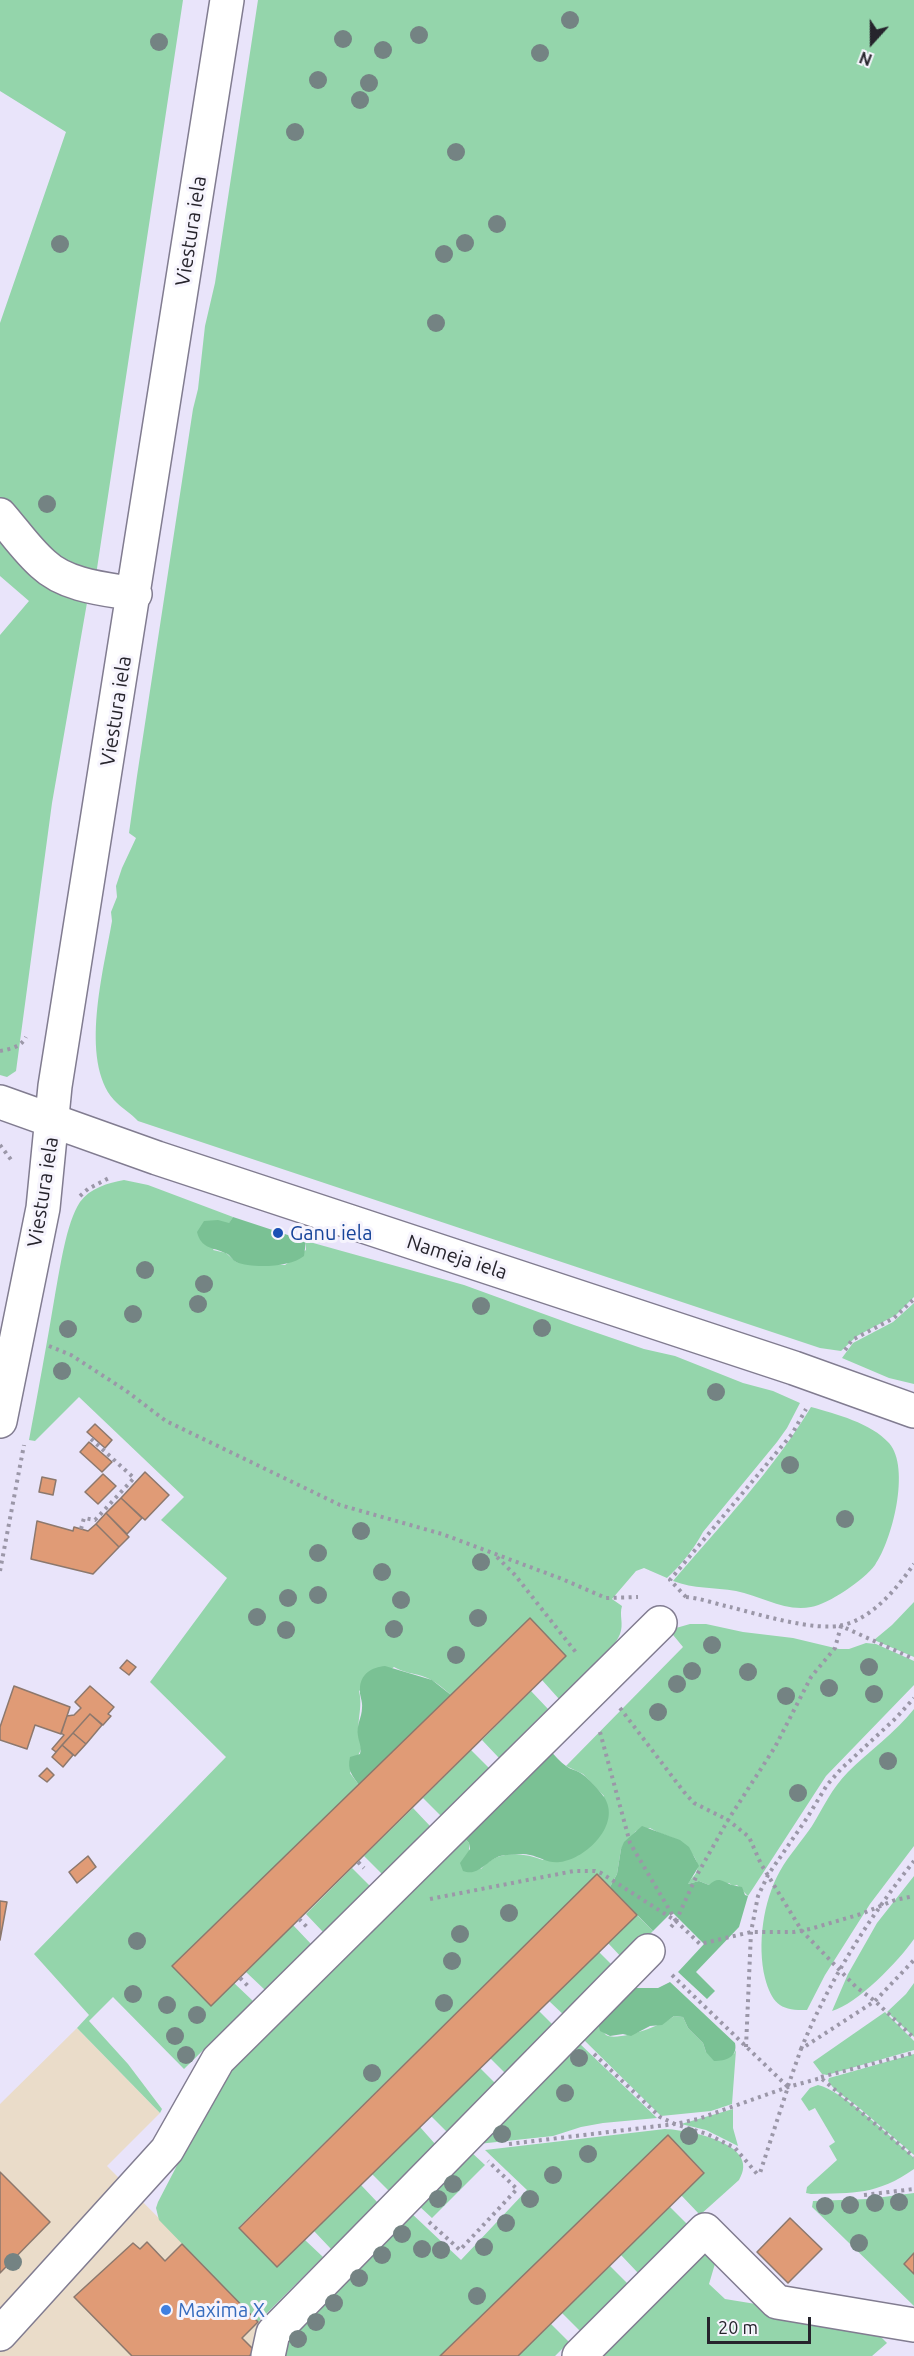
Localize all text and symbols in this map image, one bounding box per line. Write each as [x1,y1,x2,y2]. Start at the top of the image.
north arrow [842,12,902,72]
text: N [857,48,874,69]
street label: Viestura iela [170,174,212,288]
street label: Viestura iela [95,654,137,768]
street label: Viestura iela [22,1135,64,1249]
place label: Ganu iela [290,1221,372,1245]
marker: Ganu iela [271,1226,285,1240]
street label: Nameja iela [404,1230,510,1284]
place label: Maxima X [178,2298,265,2322]
marker: Maxima X [159,2303,173,2317]
scale bar [710,2305,814,2343]
text: 20 m [718,2317,758,2337]

